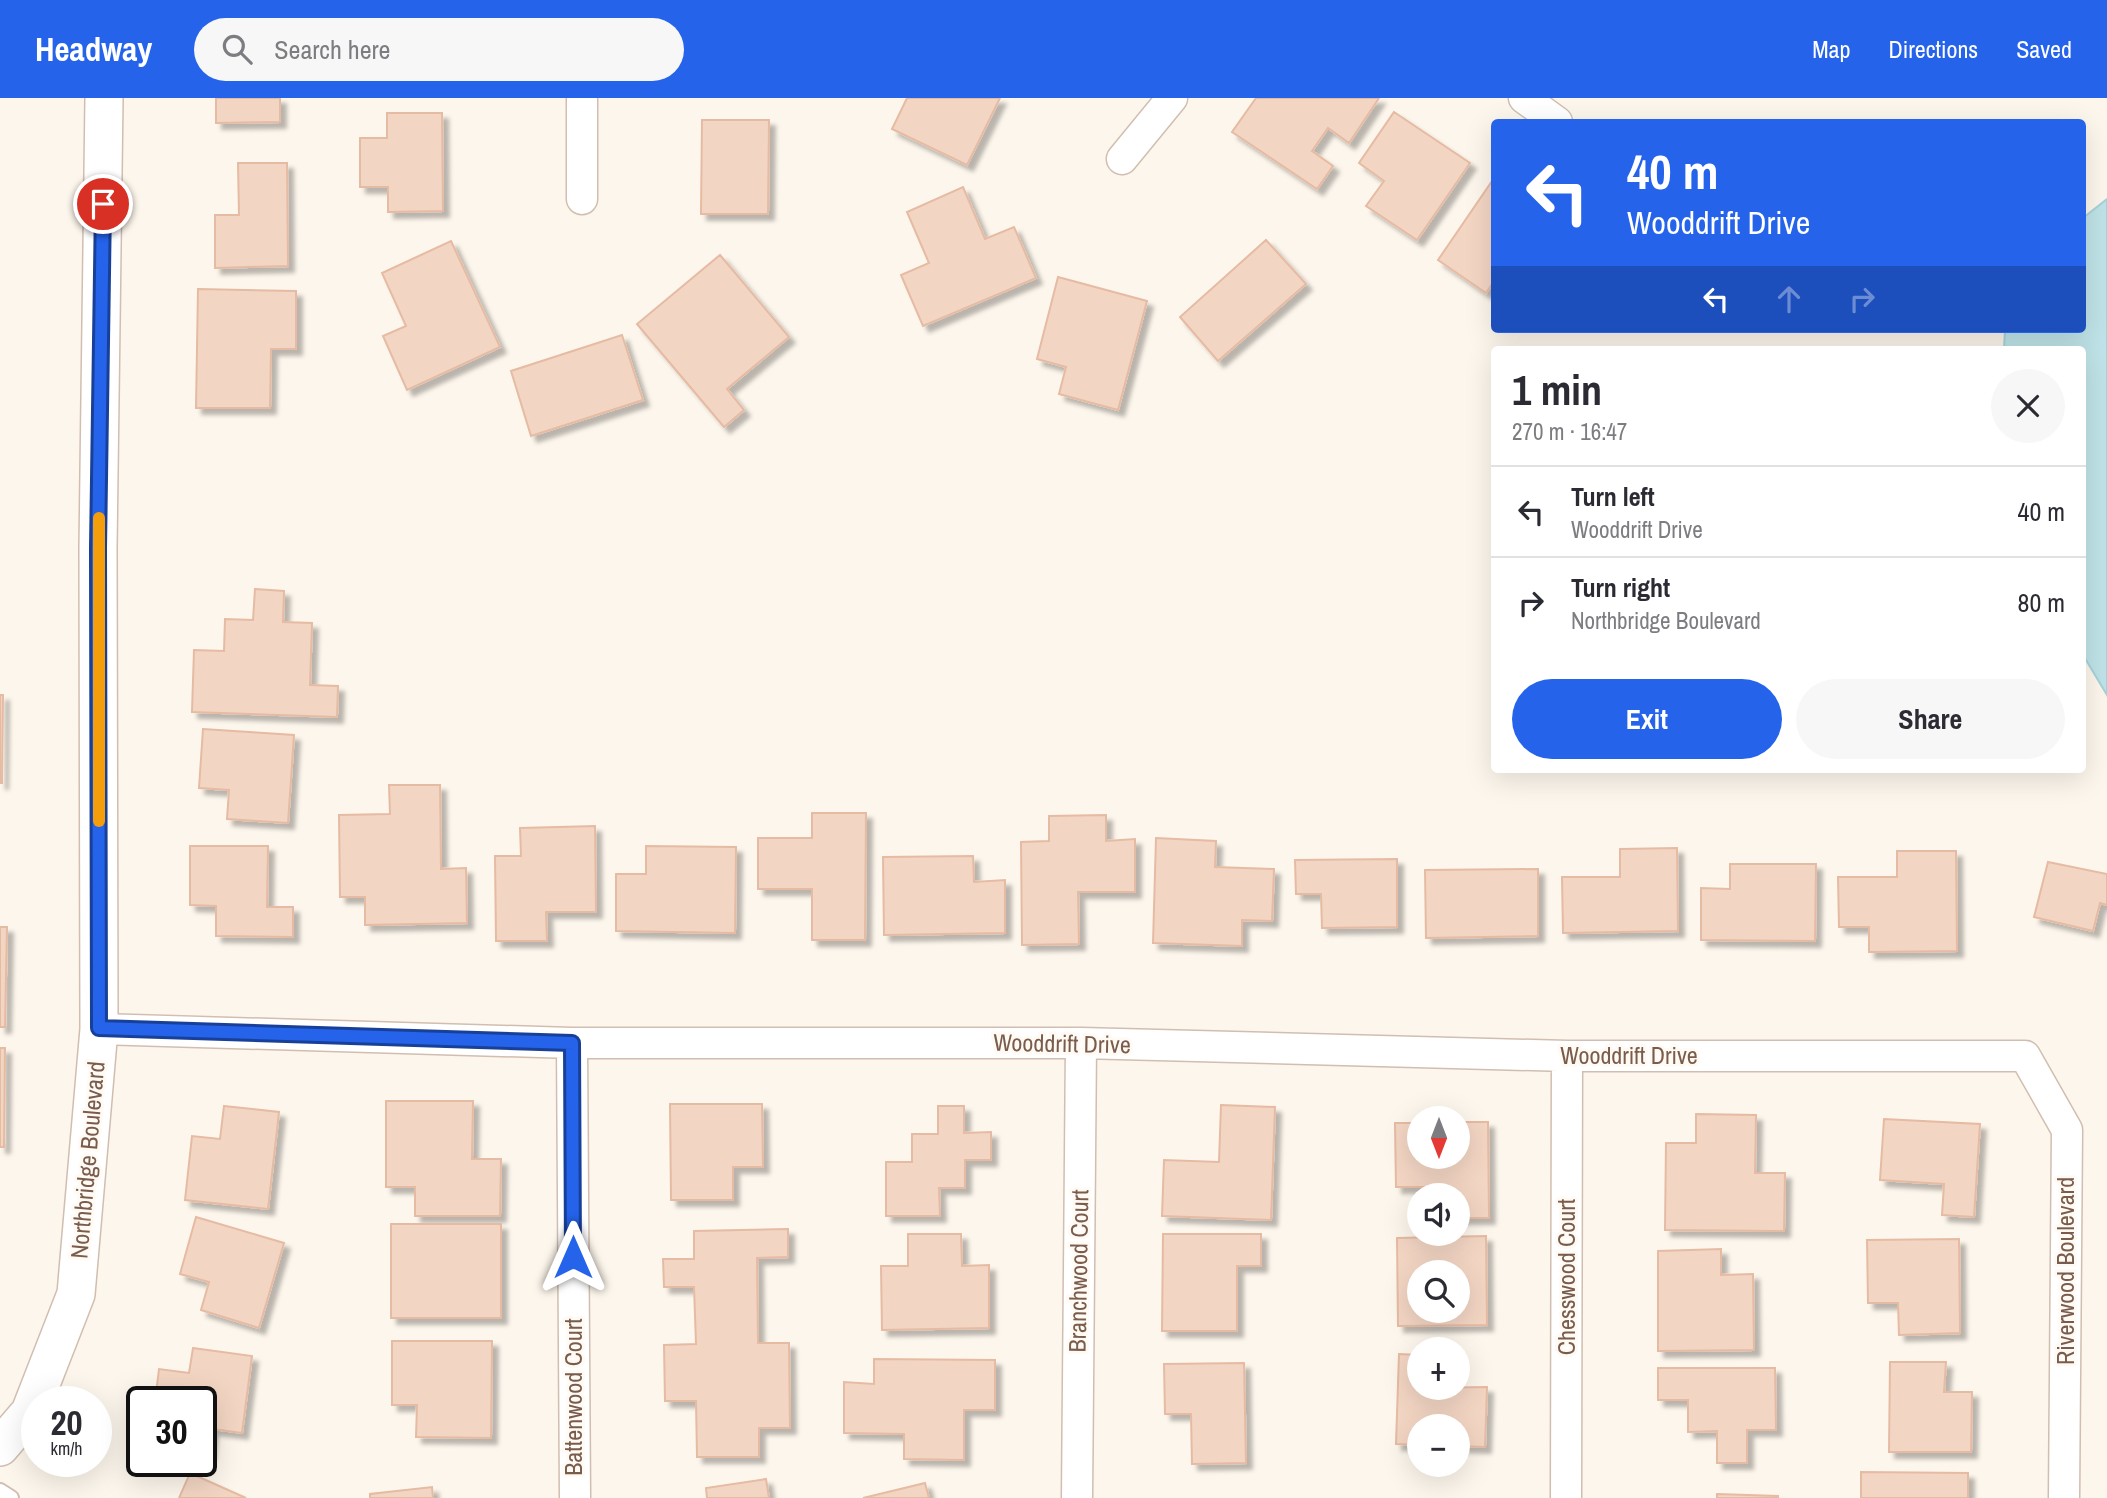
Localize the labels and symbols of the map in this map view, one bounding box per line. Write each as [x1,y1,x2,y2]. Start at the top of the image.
pin [73,174,133,234]
street label: Wooddrift Drive [993,1026,1131,1060]
street label: Wooddrift Drive [1560,1039,1698,1071]
street label: Northbridge Boulevard [62,1060,112,1260]
north arrow [1407,1106,1470,1169]
street label: Riverwood Boulevard [2049,1177,2081,1365]
street label: Branchwood Court [1061,1189,1095,1353]
street label: Chesswood Court [1550,1198,1582,1355]
position arrow [536,1220,610,1294]
street label: Battenwood Court [557,1318,589,1476]
speed limit sign: 30 [126,1386,217,1477]

